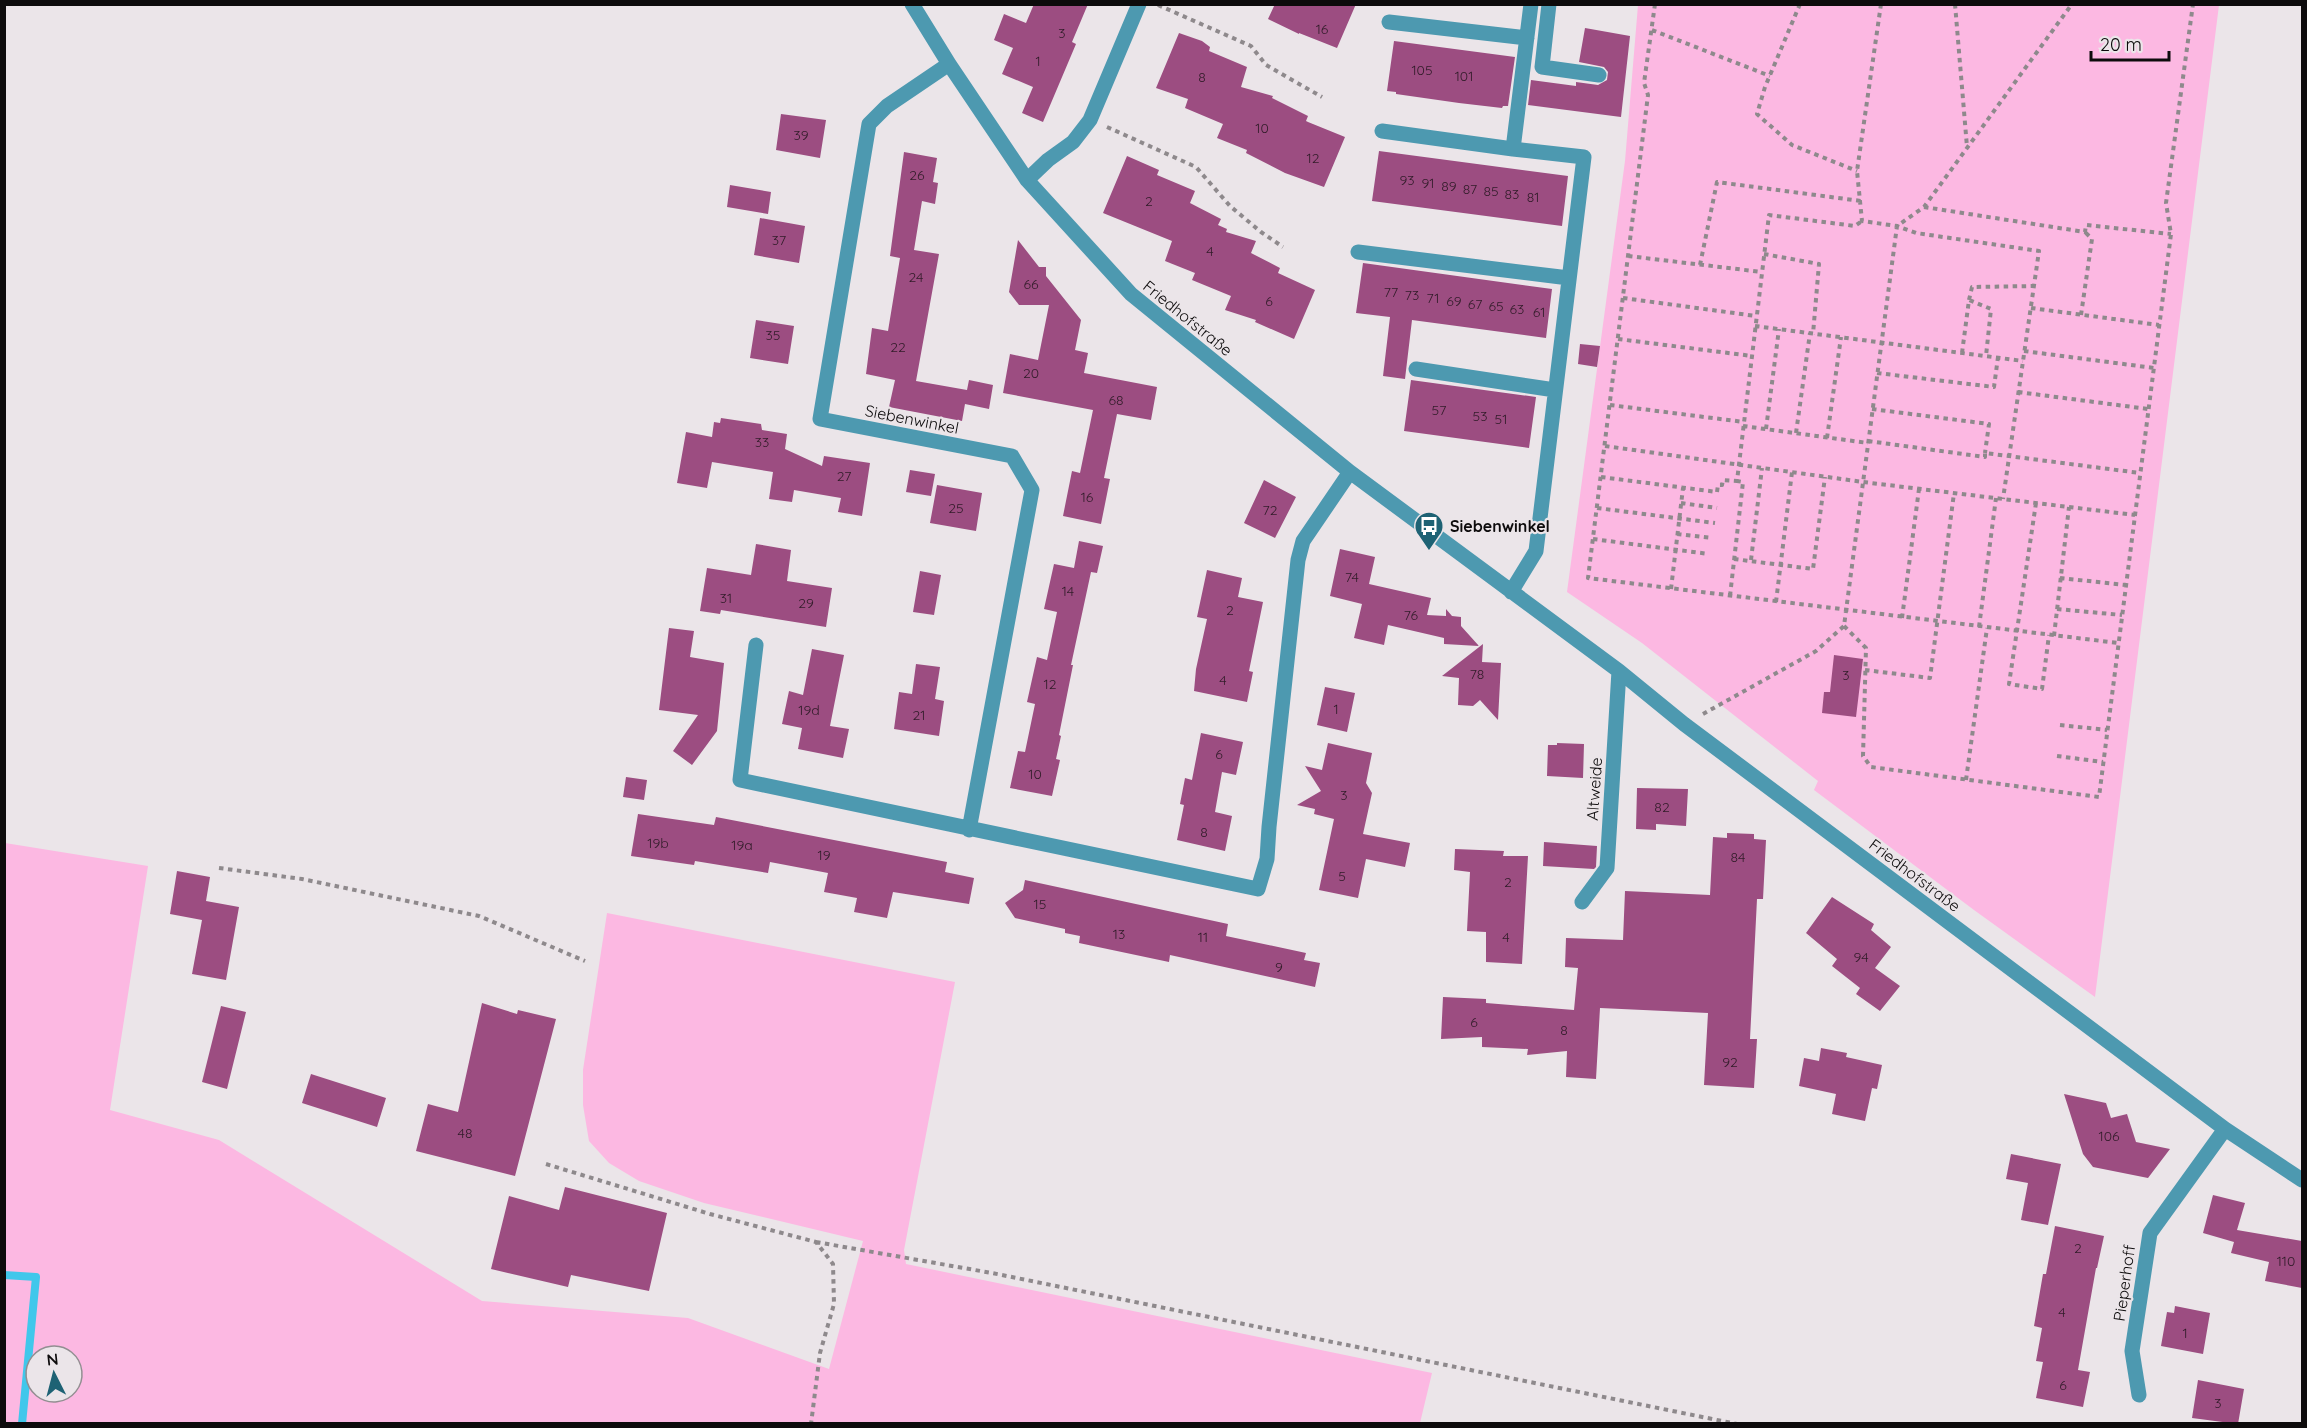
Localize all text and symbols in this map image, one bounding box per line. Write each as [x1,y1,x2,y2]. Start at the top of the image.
house number: 16 [1316,20,1329,38]
house number: 3 [1058,24,1066,42]
scale bar [2091,24,2169,62]
text: 20 m [2100,33,2142,56]
house number: 1 [1035,52,1041,70]
house number: 105 [1411,61,1433,79]
house number: 101 [1455,67,1473,85]
house number: 8 [1198,68,1206,86]
house number: 10 [1255,119,1269,137]
house number: 39 [793,126,809,144]
house number: 12 [1307,149,1320,167]
house number: 26 [909,166,925,184]
house number: 93 [1399,171,1415,189]
house number: 91 [1421,174,1435,192]
house number: 89 [1441,177,1457,195]
house number: 87 [1463,180,1477,198]
house number: 85 [1483,182,1499,200]
house number: 83 [1505,185,1519,203]
house number: 81 [1527,188,1539,206]
house number: 2 [1145,192,1153,210]
house number: 37 [772,231,786,249]
house number: 4 [1206,242,1214,260]
house number: 24 [909,268,923,286]
house number: 66 [1023,275,1039,293]
street label: Friedhofstraße [1139,276,1237,360]
house number: 77 [1384,283,1398,301]
house number: 73 [1405,286,1419,304]
house number: 71 [1426,289,1440,307]
house number: 6 [1265,292,1273,310]
house number: 69 [1446,292,1462,310]
house number: 67 [1468,295,1482,313]
house number: 65 [1488,297,1504,315]
house number: 63 [1510,300,1524,318]
house number: 61 [1533,303,1545,321]
house number: 35 [766,326,780,344]
house number: 22 [890,338,906,356]
house number: 20 [1023,364,1039,382]
house number: 68 [1108,391,1124,409]
street label: Siebenwinkel [863,400,961,438]
house number: 57 [1432,401,1446,419]
house number: 53 [1473,407,1487,425]
house number: 51 [1495,410,1507,428]
house number: 33 [755,433,769,451]
house number: 27 [837,467,851,485]
house number: 16 [1081,488,1094,506]
house number: 25 [948,499,964,517]
house number: 72 [1263,501,1278,519]
bus stop icon: Siebenwinkel [1413,510,1445,552]
place label: Siebenwinkel [1450,516,1550,536]
house number: 74 [1345,568,1359,586]
house number: 14 [1062,582,1074,600]
house number: 31 [720,589,732,607]
house number: 29 [798,594,814,612]
house number: 2 [1226,601,1234,619]
house number: 76 [1404,606,1419,624]
house number: 78 [1470,665,1484,683]
house number: 3 [1842,666,1850,684]
house number: 4 [1219,671,1227,689]
house number: 12 [1044,675,1057,693]
house number: 1 [1333,700,1339,718]
house number: 19d [798,701,820,719]
house number: 21 [913,706,925,724]
house number: 6 [1215,745,1223,763]
street label: Altweide [1582,757,1606,821]
house number: 10 [1028,765,1042,783]
house number: 3 [1340,786,1348,804]
house number: 82 [1654,798,1670,816]
house number: 8 [1200,823,1208,841]
house number: 19b [647,834,669,852]
street label: Friedhofstraße [1865,834,1965,916]
house number: 19a [731,836,753,854]
house number: 19 [818,846,831,864]
house number: 84 [1731,848,1745,866]
house number: 5 [1338,867,1346,885]
house number: 2 [1504,873,1512,891]
house number: 15 [1034,895,1046,913]
house number: 13 [1113,925,1125,943]
house number: 11 [1198,928,1208,946]
house number: 4 [1502,928,1510,946]
house number: 94 [1853,948,1869,966]
house number: 9 [1275,958,1283,976]
house number: 6 [1470,1013,1478,1031]
house number: 8 [1560,1021,1568,1039]
house number: 92 [1722,1053,1738,1071]
house number: 48 [458,1124,472,1142]
house number: 106 [2098,1127,2120,1145]
house number: 2 [2074,1239,2082,1257]
street label: Pieperhoff [2109,1243,2139,1323]
house number: 110 [2277,1252,2295,1270]
house number: 4 [2058,1303,2066,1321]
house number: 1 [2182,1324,2188,1342]
north arrow [24,1344,84,1404]
text: N [46,1349,59,1370]
house number: 6 [2059,1376,2067,1394]
house number: 3 [2214,1394,2222,1412]

